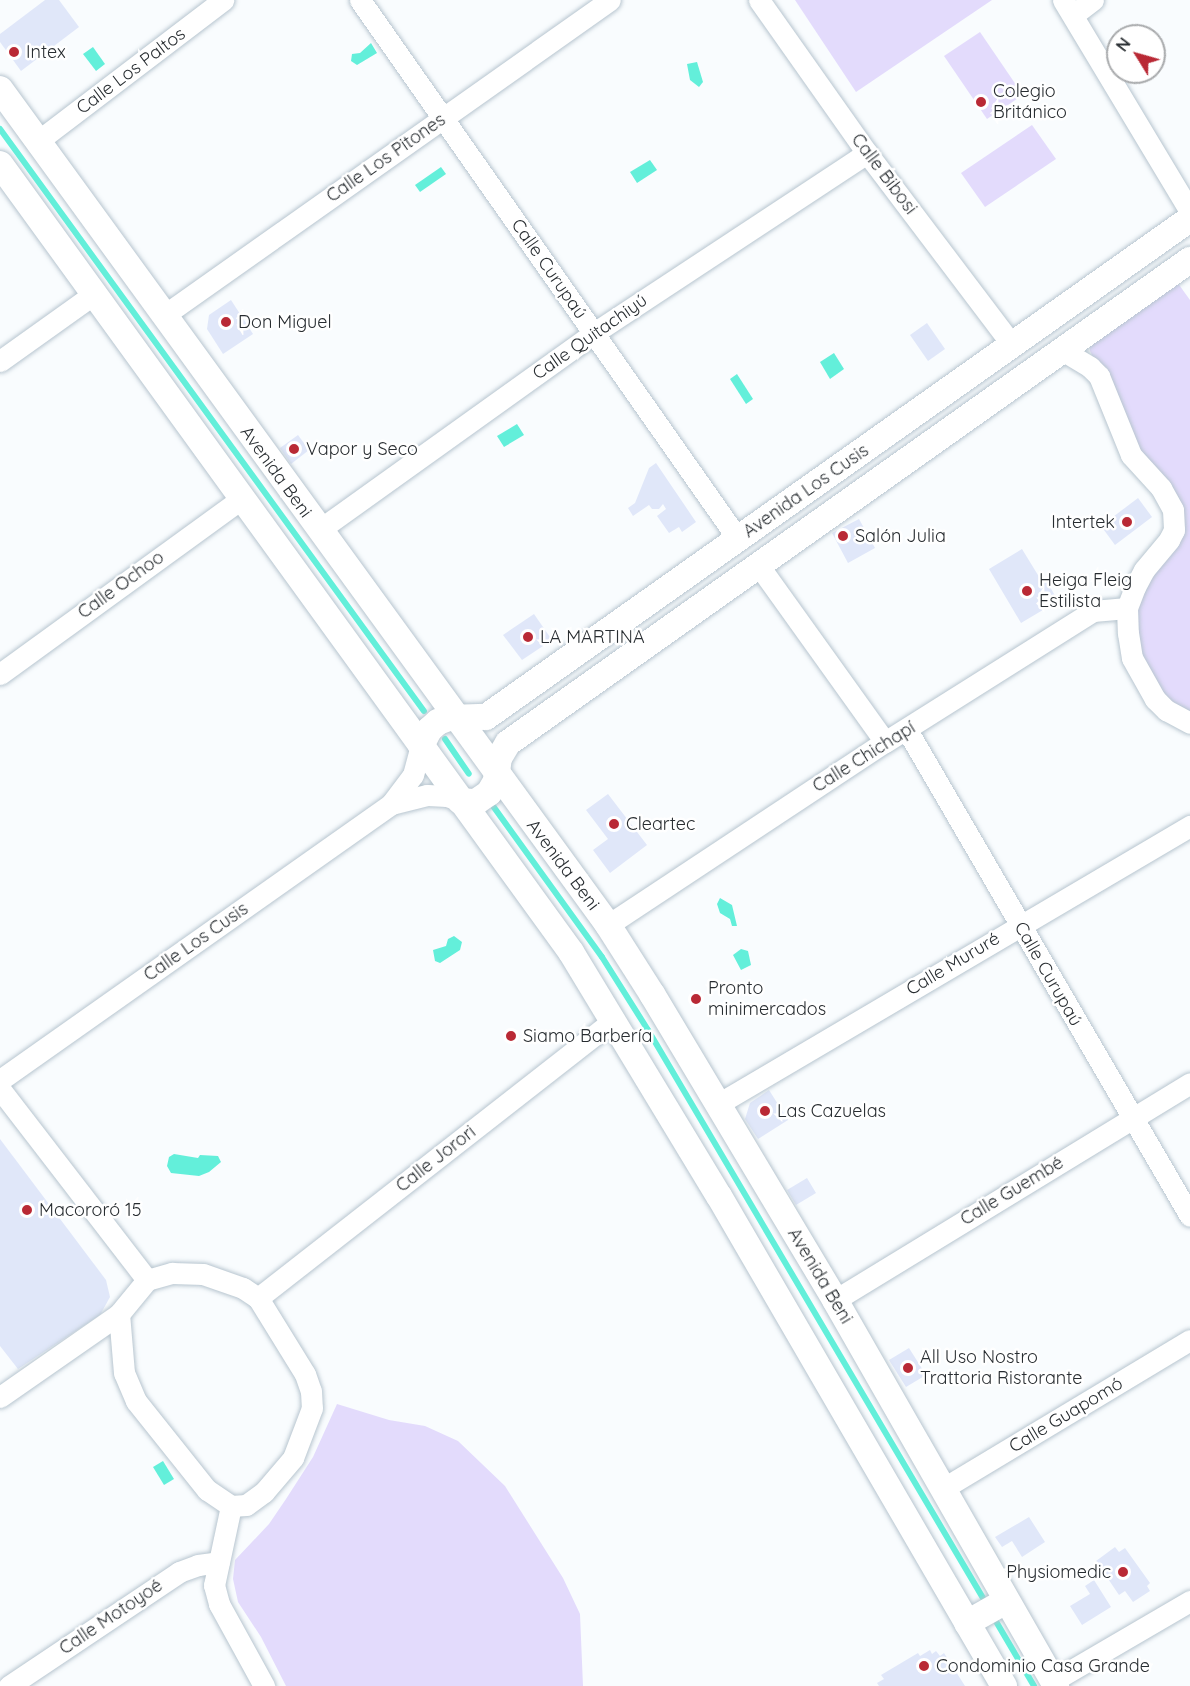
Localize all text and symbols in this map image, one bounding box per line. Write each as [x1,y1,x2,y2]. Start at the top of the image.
street label: Calle Los Paltos [72,23,190,119]
north arrow [1106,24,1166,84]
text: N [1112,34,1135,55]
place label: Intex [26,41,66,63]
marker: Intex [7,45,21,59]
place label: Colegio Británico [993,81,1067,124]
marker: Colegio Británico [974,95,988,109]
street label: Calle Los Pitones [322,109,450,207]
street label: Calle Bibosi [847,129,921,219]
street label: Calle Curupaú [507,215,591,323]
street label: Calle Quitachiyú [529,290,651,384]
place label: Don Miguel [238,311,332,333]
marker: Don Miguel [219,315,233,329]
street label: Avenida Beni [236,422,316,522]
place label: Vapor y Seco [306,438,418,460]
street label: Avenida Los Cusis [739,440,873,542]
marker: Vapor y Seco [287,442,301,456]
place label: Intertek [1051,511,1115,533]
marker: Intertek [1120,515,1134,529]
place label: Salón Julia [855,525,946,547]
marker: Salón Julia [836,529,850,543]
street label: Calle Ochoo [74,547,168,623]
place label: Heiga Fleig Estilista [1039,570,1132,612]
marker: Heiga Fleig Estilista [1020,584,1034,598]
place label: LA MARTINA [540,626,645,648]
marker: LA MARTINA [521,630,535,644]
street label: Calle Chichapí [809,717,919,797]
place label: Cleartec [626,813,695,835]
street label: Avenida Beni [522,815,604,915]
marker: Cleartec [607,817,621,831]
street label: Calle Los Cusis [140,898,252,986]
street label: Calle Curupaú [1009,918,1087,1030]
street label: Calle Mururé [903,928,1003,1000]
place label: Pronto minimercados [708,978,826,1020]
marker: Pronto minimercados [689,992,703,1006]
place label: Siamo Barbería [523,1025,652,1047]
marker: Siamo Barbería [504,1029,518,1043]
place label: Las Cazuelas [777,1100,886,1122]
marker: Las Cazuelas [758,1104,772,1118]
street label: Calle Jorori [392,1121,480,1197]
street label: Calle Guembé [957,1152,1067,1230]
place label: Macororó 15 [39,1199,142,1221]
marker: Macororó 15 [20,1203,34,1217]
street label: Avenida Beni [783,1224,857,1328]
place label: All Uso Nostro Trattoria Ristorante [920,1347,1082,1390]
marker: All Uso Nostro Trattoria Ristorante [901,1361,915,1375]
street label: Calle Guapomó [1005,1373,1127,1457]
place label: Physiomedic [1006,1561,1111,1583]
marker: Physiomedic [1116,1565,1130,1579]
street label: Calle Motoyoé [55,1575,167,1659]
place label: Condominio Casa Grande [936,1655,1150,1677]
marker: Condominio Casa Grande [917,1659,931,1673]

